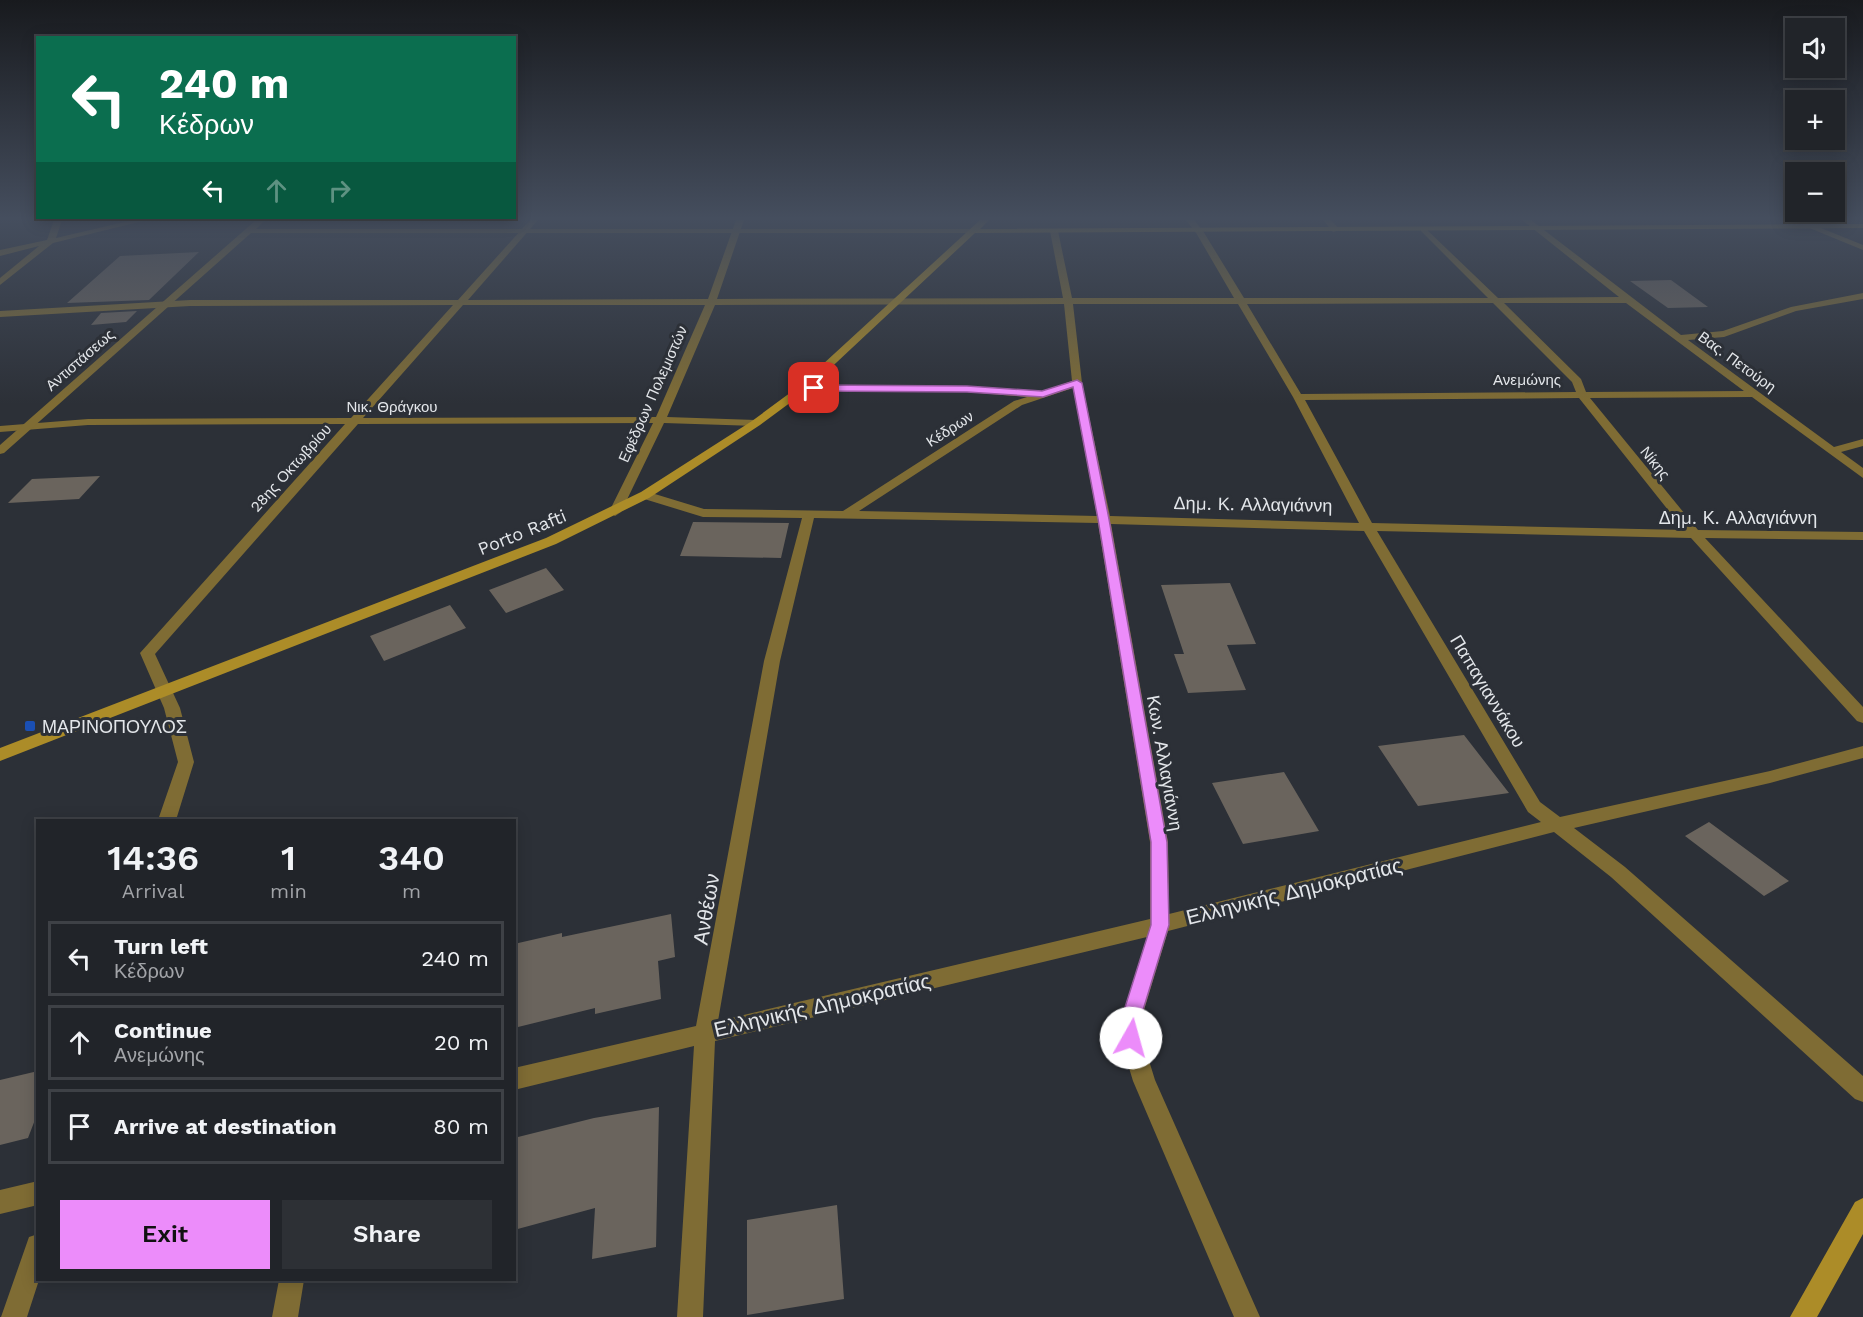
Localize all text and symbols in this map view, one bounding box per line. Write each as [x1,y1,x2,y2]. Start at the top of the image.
map controls [1785,18,1845,222]
button: sound [1785,18,1845,78]
text: 240 m [159,59,289,108]
icon: left [60,60,138,138]
button: + [1785,90,1845,150]
text: Κέδρων [159,109,254,141]
button: − [1785,162,1845,222]
icon: left [197,174,230,207]
icon: ahead [260,174,293,207]
icon: right [323,174,356,207]
street label: Εφέδρων Πολεμιστών [615,323,691,465]
street label: Αντιστάσεως [42,325,118,395]
street label: Βας. Πετούρη [1695,328,1779,396]
pin [788,362,839,413]
icon: arrive [797,371,830,404]
street label: Ανεμώνης [1493,371,1561,389]
street label: Νικ. Θράγκου [346,398,438,416]
street label: Κέδρων [923,407,977,451]
street label: 28ης Οκτωβρίου [247,420,335,516]
street label: Νίκης [1636,443,1674,483]
street label: Δημ. Κ. Αλλαγιάννη [1174,492,1332,516]
street label: Porto Rafti [475,505,569,559]
street label: Δημ. Κ. Αλλαγιάννη [1659,507,1817,528]
street label: Παπαγιαννάκου [1446,631,1530,751]
street label: Κων. Αλλαγιάννη [1143,694,1187,832]
place label: ΜΑΡΙΝΟΠΟΥΛΟΣ [42,716,187,737]
marker: ΜΑΡΙΝΟΠΟΥΛΟΣ [23,719,37,733]
text: 14:36 [107,837,199,879]
text: 1 [281,837,296,879]
text: 340 [378,837,445,879]
street label: Ελληνικής Δημοκρατίας [1183,852,1405,930]
street label: Ανθέων [687,871,725,947]
text: Arrival [122,879,184,903]
text: min [270,879,307,903]
text: m [402,879,421,903]
text: Turn left [114,934,208,959]
icon: left [63,942,96,975]
text: 240 m [421,946,489,971]
text: Κέδρων [114,959,184,983]
street label: Ελληνικής Δημοκρατίας [711,968,933,1042]
position arrow [1099,1006,1163,1070]
text: Continue [114,1018,212,1043]
icon: ahead [63,1026,96,1059]
text: 20 m [434,1030,489,1055]
text: Ανεμώνης [114,1043,205,1067]
icon: arrive [63,1110,96,1143]
text: Arrive at destination [114,1114,337,1139]
text: 80 m [433,1114,489,1139]
button: Exit [60,1200,270,1269]
button: Share [282,1200,492,1269]

